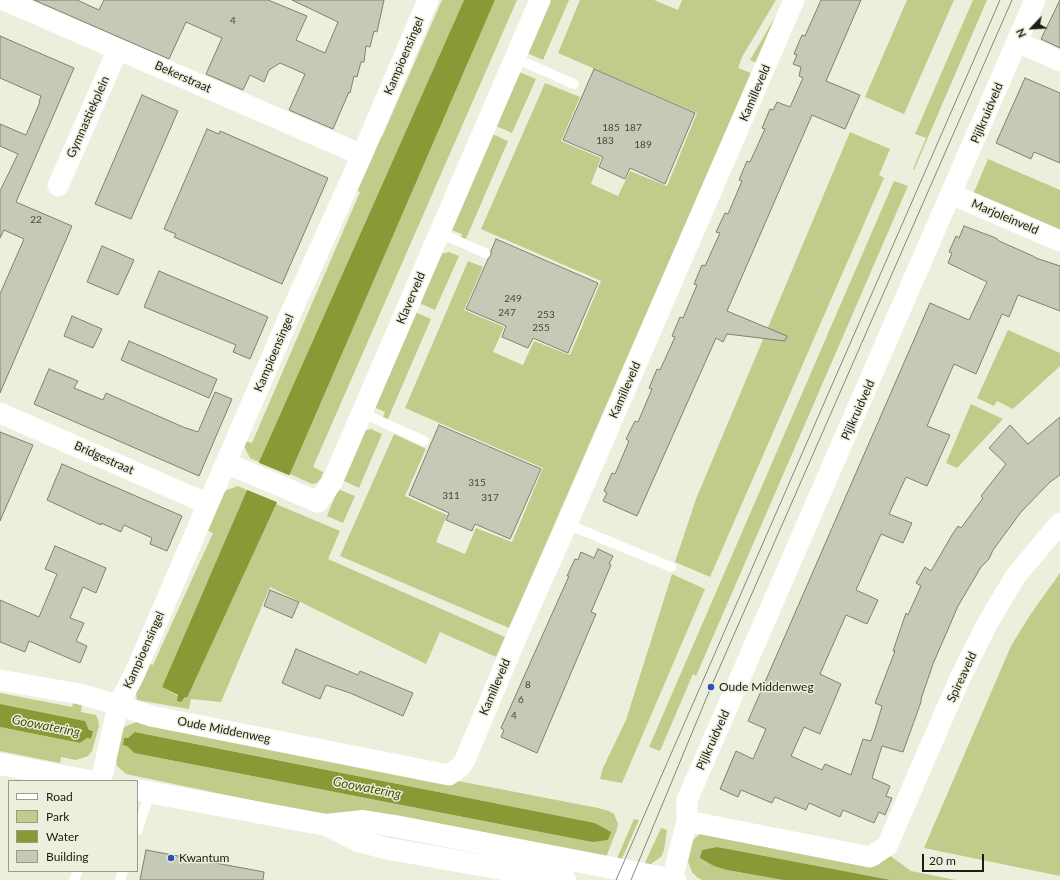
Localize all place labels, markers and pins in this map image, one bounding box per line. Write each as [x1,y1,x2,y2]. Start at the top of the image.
place label: Oude Middenweg [719,680,814,694]
marker: Oude Middenweg [706,682,716,692]
place label: Kwantum [179,851,229,865]
marker: Kwantum [166,853,176,863]

